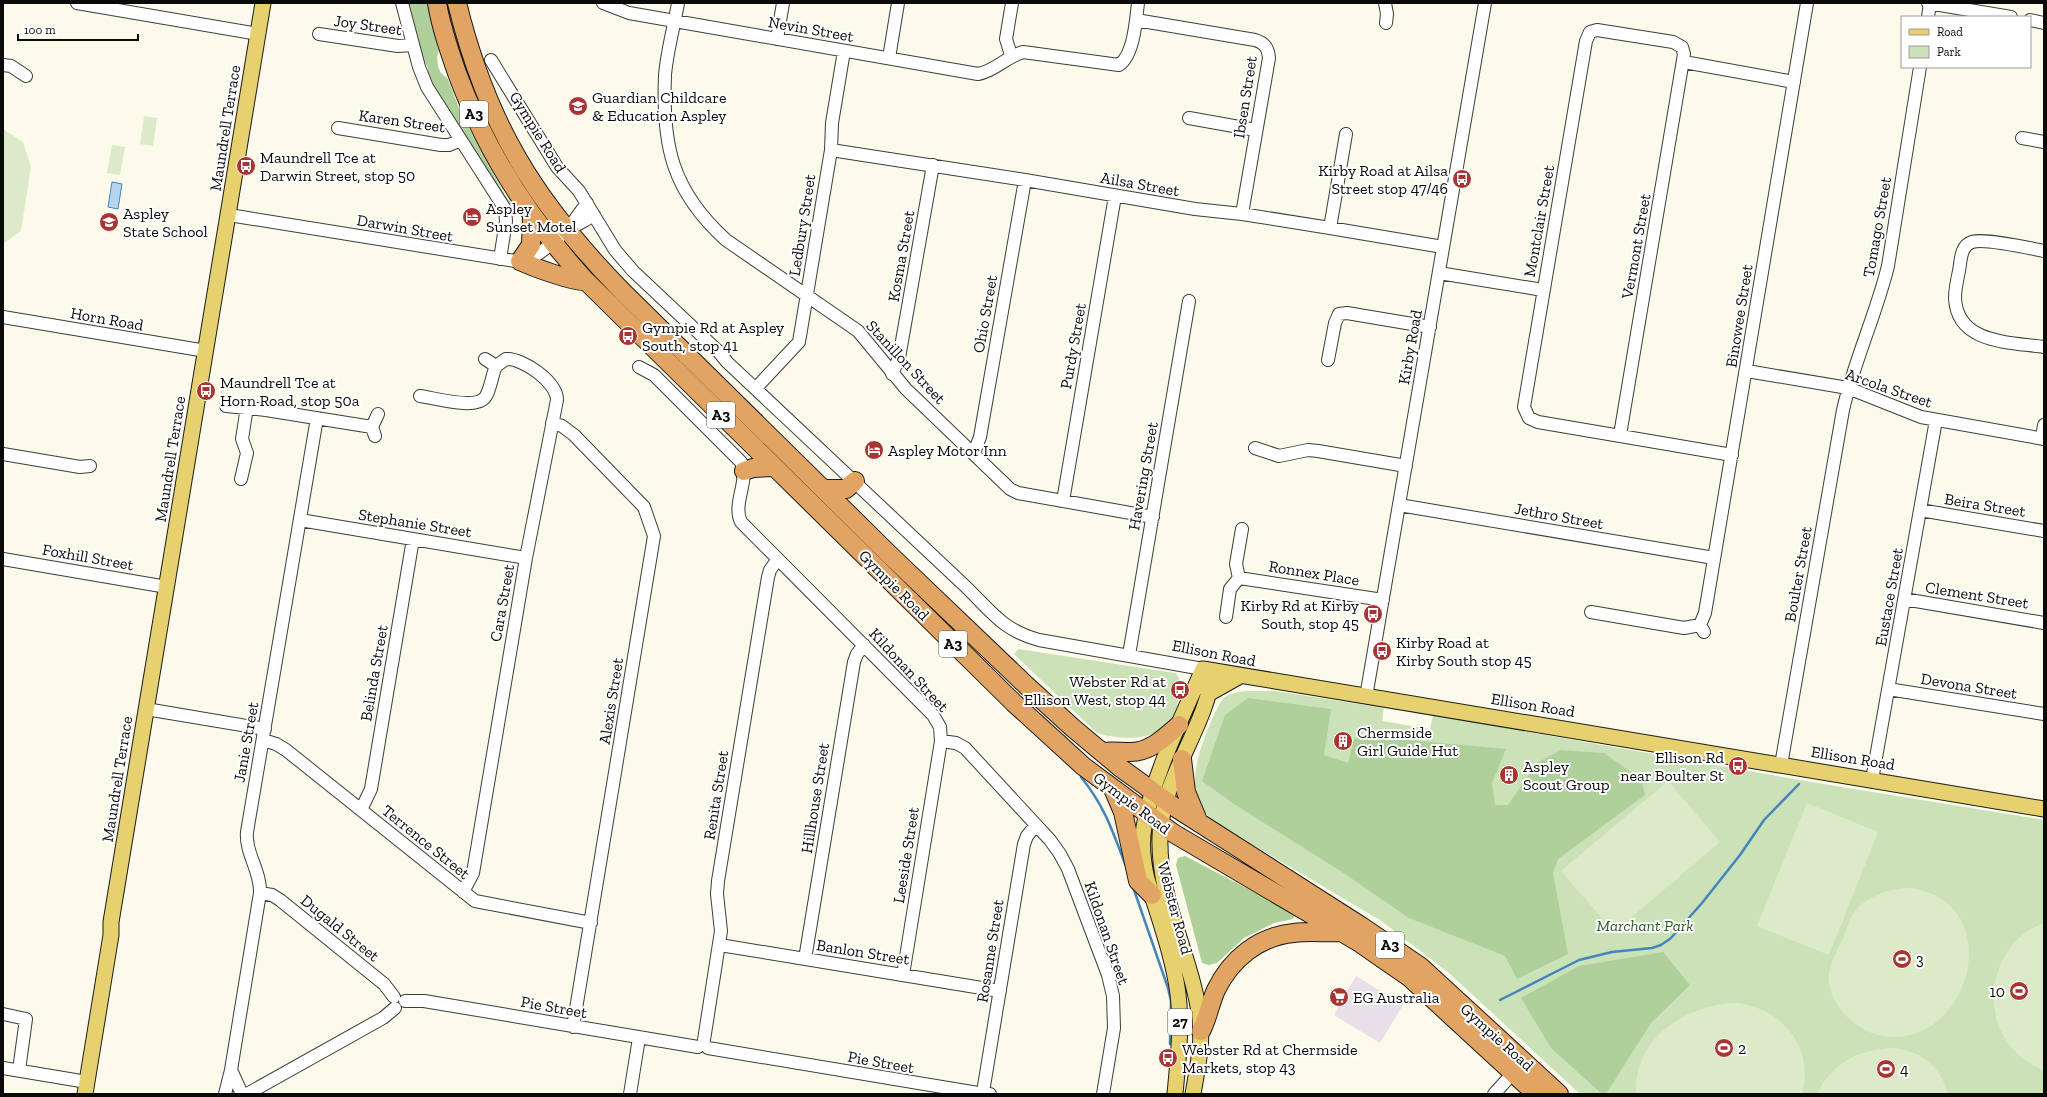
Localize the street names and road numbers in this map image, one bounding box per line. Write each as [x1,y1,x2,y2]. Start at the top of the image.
street label: Joy Street [333,11,403,39]
street label: Nevin Street [767,12,855,46]
street label: Ibsen Street [1229,54,1261,140]
street label: Maundrell Terrace [206,64,244,192]
street label: Gympie Road [506,88,571,176]
road number: A3 [460,101,488,127]
street label: Karen Street [358,106,447,136]
street label: Montclair Street [1520,164,1558,278]
street label: Ailsa Street [1099,168,1181,200]
street label: Ledbury Street [785,173,819,277]
street label: Tomago Street [1859,175,1895,279]
street label: Vermont Street [1617,192,1655,301]
street label: Kosma Street [884,209,918,303]
street label: Darwin Street [355,210,455,246]
street label: Binowee Street [1721,263,1757,369]
street label: Ohio Street [969,273,1001,355]
street label: Purdy Street [1056,301,1090,391]
street label: Horn Road [69,303,145,335]
street label: Kirby Road [1394,308,1426,386]
street label: Stanillon Street [862,316,950,408]
street label: Arcola Street [1843,364,1935,412]
street label: Maundrell Terrace [151,395,189,523]
road number: A3 [707,402,735,428]
street label: Havering Street [1124,420,1162,532]
street label: Beira Street [1943,489,2027,521]
street label: Jethro Street [1513,499,1605,533]
street label: Stephanie Street [357,505,473,541]
street label: Boulter Street [1780,525,1816,623]
street label: Foxhill Street [41,540,135,574]
street label: Gympie Road [855,546,933,624]
street label: Eustace Street [1871,546,1907,648]
street label: Ronnex Place [1267,556,1361,590]
street label: Cara Street [486,563,518,643]
street label: Clement Street [1924,577,2030,613]
street label: Belinda Street [356,623,392,723]
street label: Kildonan Street [865,624,953,716]
road number: A3 [939,631,967,657]
street label: Ellison Road [1171,636,1258,670]
street label: Alexis Street [595,656,627,746]
street label: Devona Street [1919,669,2019,703]
street label: Ellison Road [1490,689,1577,721]
street label: Janie Street [230,700,262,784]
street label: Maundrell Terrace [98,715,136,843]
street label: Hillhouse Street [797,741,833,855]
street label: Ellison Road [1810,742,1897,774]
street label: Renita Street [700,749,732,841]
street label: Gympie Road [1090,768,1175,838]
street label: Terrence Street [378,801,474,883]
street label: Leeside Street [889,805,923,905]
street label: Webster Road [1153,860,1197,957]
street label: Kildonan Street [1080,879,1134,987]
street label: Dugald Street [297,891,383,965]
street label: Rosanne Street [972,898,1008,1004]
road number: A3 [1376,932,1404,958]
street label: Banlon Street [815,935,911,969]
street label: Pie Street [519,992,589,1022]
street label: Gympie Road [1457,999,1538,1075]
road number: 27 [1168,1009,1192,1035]
street label: Pie Street [846,1047,916,1077]

